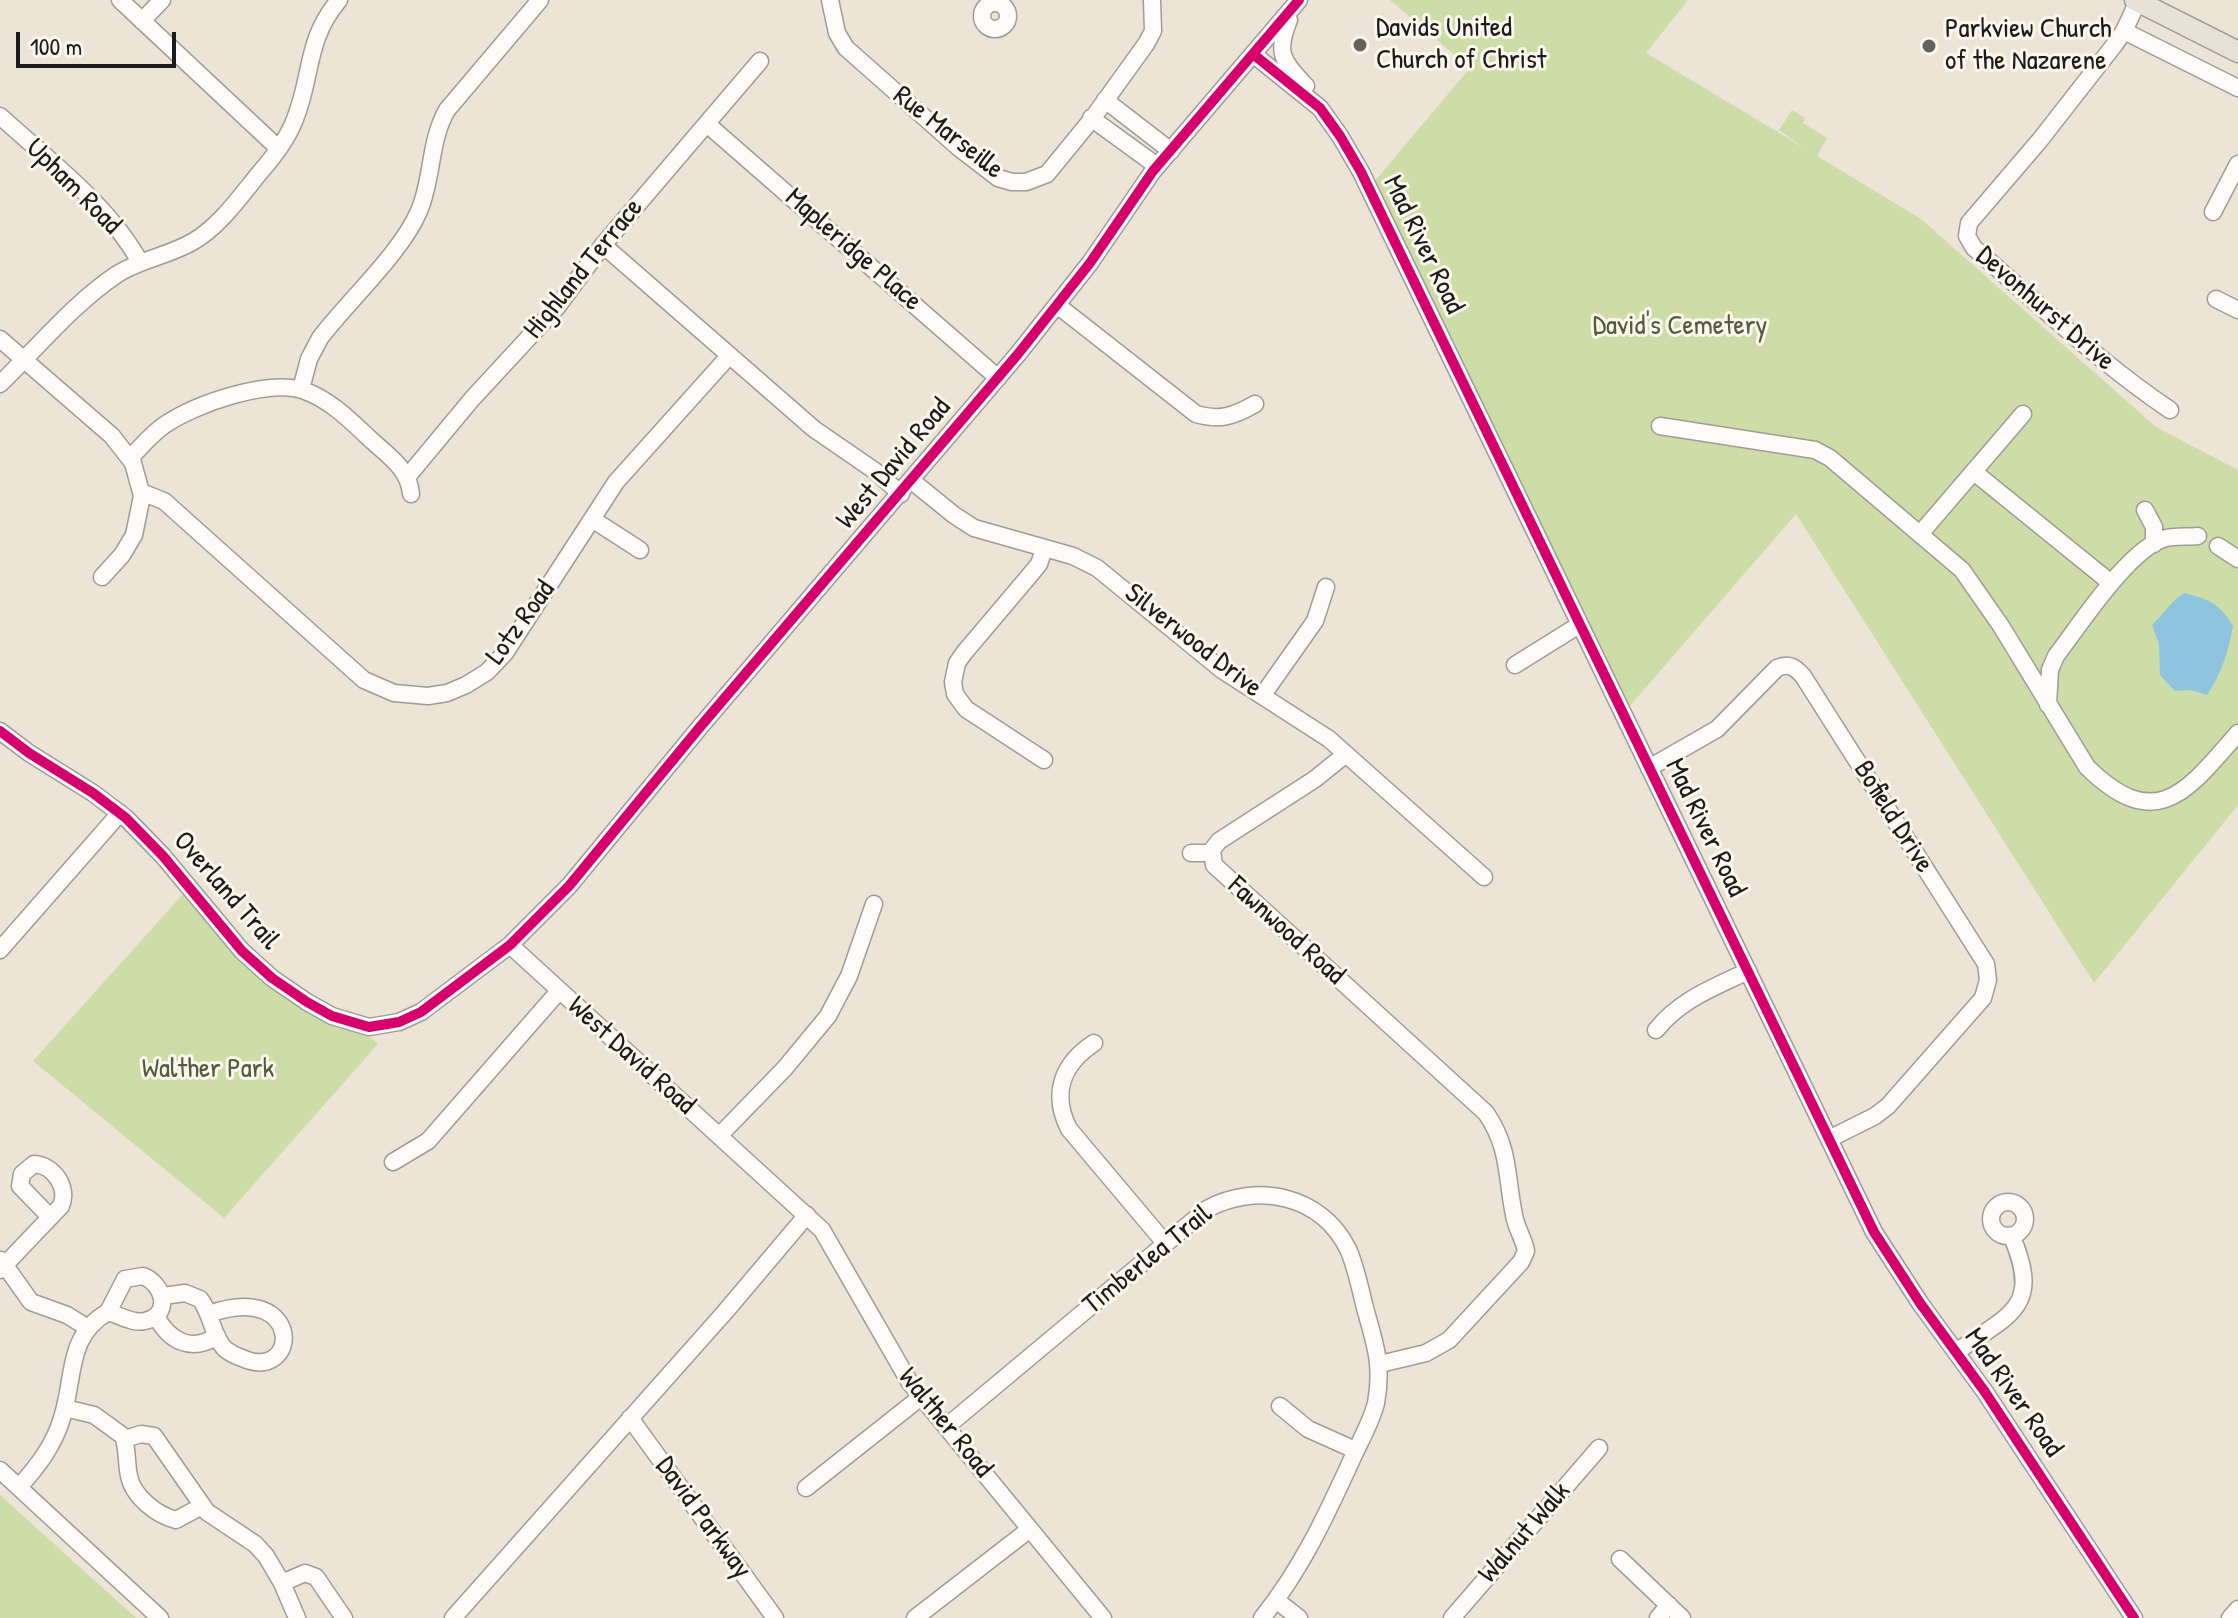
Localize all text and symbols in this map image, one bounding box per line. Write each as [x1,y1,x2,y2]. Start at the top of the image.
place label: Davids United Church of Christ [1376,12,1546,78]
place label: Parkview Church of the Nazarene [1945,13,2112,79]
scale bar [20,16,180,66]
text: 100 m [30,30,82,62]
marker: Davids United Church of Christ [1351,36,1369,54]
marker: Parkview Church of the Nazarene [1920,37,1938,55]
street label: Rue Marseille [886,79,1010,187]
street label: Upham Road [18,132,128,242]
street label: Mad River Road [1375,170,1471,320]
street label: Mapleridge Place [778,182,928,318]
street label: Highland Terrace [517,192,651,346]
street label: Devonhurst Drive [1969,240,2121,378]
park label: David's Cemetery [1593,310,1767,344]
street label: West David Road [830,392,958,536]
street label: Lotz Road [479,574,563,672]
street label: Silverwood Drive [1118,577,1268,705]
street label: Mad River Road [1657,753,1753,903]
street label: Bofield Drive [1846,755,1940,879]
street label: Overland Trail [166,825,286,957]
street label: Fawnwood Road [1221,870,1351,992]
street label: West David Road [560,990,702,1122]
park label: Walther Park [142,1053,274,1087]
street label: Timberlea Trail [1077,1198,1219,1322]
street label: Mad River Road [1956,1322,2070,1464]
street label: Walther Road [891,1361,999,1485]
street label: David Parkway [648,1451,758,1585]
street label: Walnut Walk [1472,1476,1578,1590]

